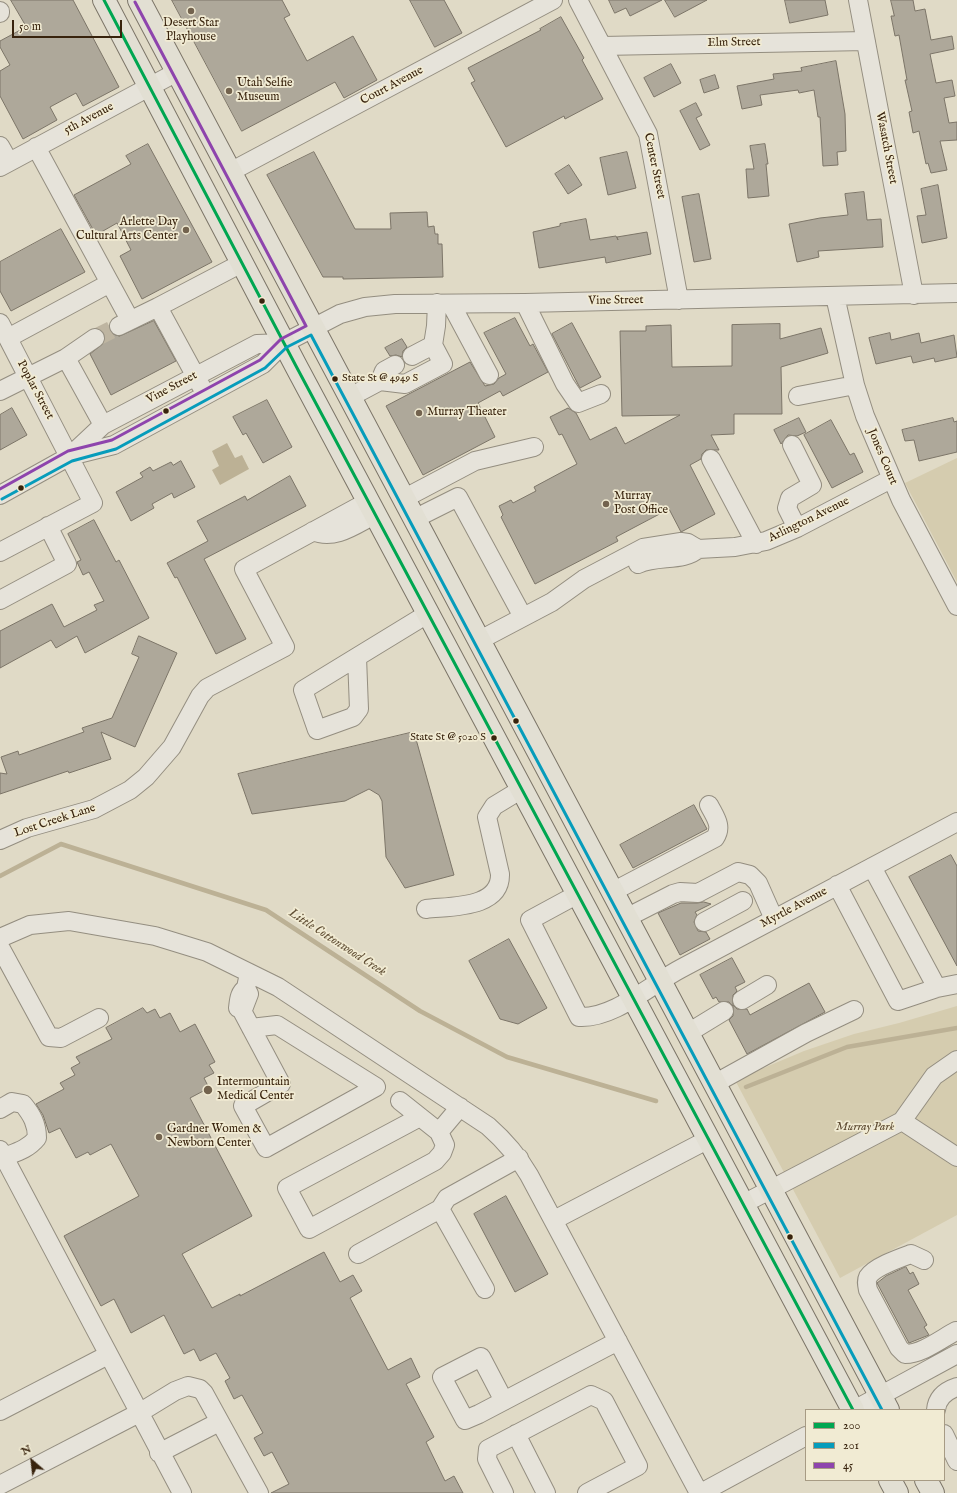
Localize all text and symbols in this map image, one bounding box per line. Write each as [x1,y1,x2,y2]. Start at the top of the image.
marker: Desert Star Playhouse [186,6,196,16]
scale bar [14,12,124,38]
place label: Desert Star Playhouse [163,17,219,45]
text: 50 m [19,19,41,34]
street label: Elm Street [707,35,761,51]
street label: Court Avenue [358,63,426,109]
place label: Utah Selfie Museum [237,77,293,105]
marker: Utah Selfie Museum [224,86,234,96]
street label: 5th Avenue [62,100,116,138]
street label: Wasatch Street [872,111,900,185]
street label: Center Street [640,132,668,200]
place label: Arlette Day Cultural Arts Center [76,216,178,244]
marker: Arlette Day Cultural Arts Center [181,225,191,235]
street label: Vine Street [588,293,644,309]
unlabelled marker [257,296,267,306]
street label: Poplar Street [13,358,57,422]
street label: Vine Street [144,369,200,407]
place label: State St @ 4949 S [342,372,418,386]
marker: State St @ 4949 S [330,374,340,384]
unlabelled marker [161,406,171,416]
place label: Murray Theater [427,406,507,420]
marker: Murray Theater [414,408,424,418]
street label: Jones Court [864,427,900,487]
unlabelled marker [16,483,26,493]
place label: Murray Post Office [614,490,668,518]
street label: Arlington Avenue [766,494,852,546]
marker: Murray Post Office [601,499,611,509]
unlabelled marker [511,716,521,726]
place label: State St @ 5020 S [410,731,486,745]
marker: State St @ 5020 S [489,733,499,743]
street label: Lost Creek Lane [13,801,97,841]
street label: Myrtle Avenue [758,884,830,932]
water label: Little Cottonwood Creek [286,906,388,980]
place label: Intermountain Medical Center [217,1076,294,1104]
marker: Intermountain Medical Center [202,1084,214,1096]
park label: Murray Park [836,1121,894,1135]
place label: Gardner Women & Newborn Center [167,1123,262,1151]
marker: Gardner Women & Newborn Center [154,1132,164,1142]
unlabelled marker [785,1232,795,1242]
legend [805,1409,945,1481]
text: 200 [843,1418,860,1433]
text: 201 [843,1438,859,1453]
north arrow [12,1441,52,1481]
text: N [19,1442,34,1459]
text: 45 [843,1458,853,1473]

